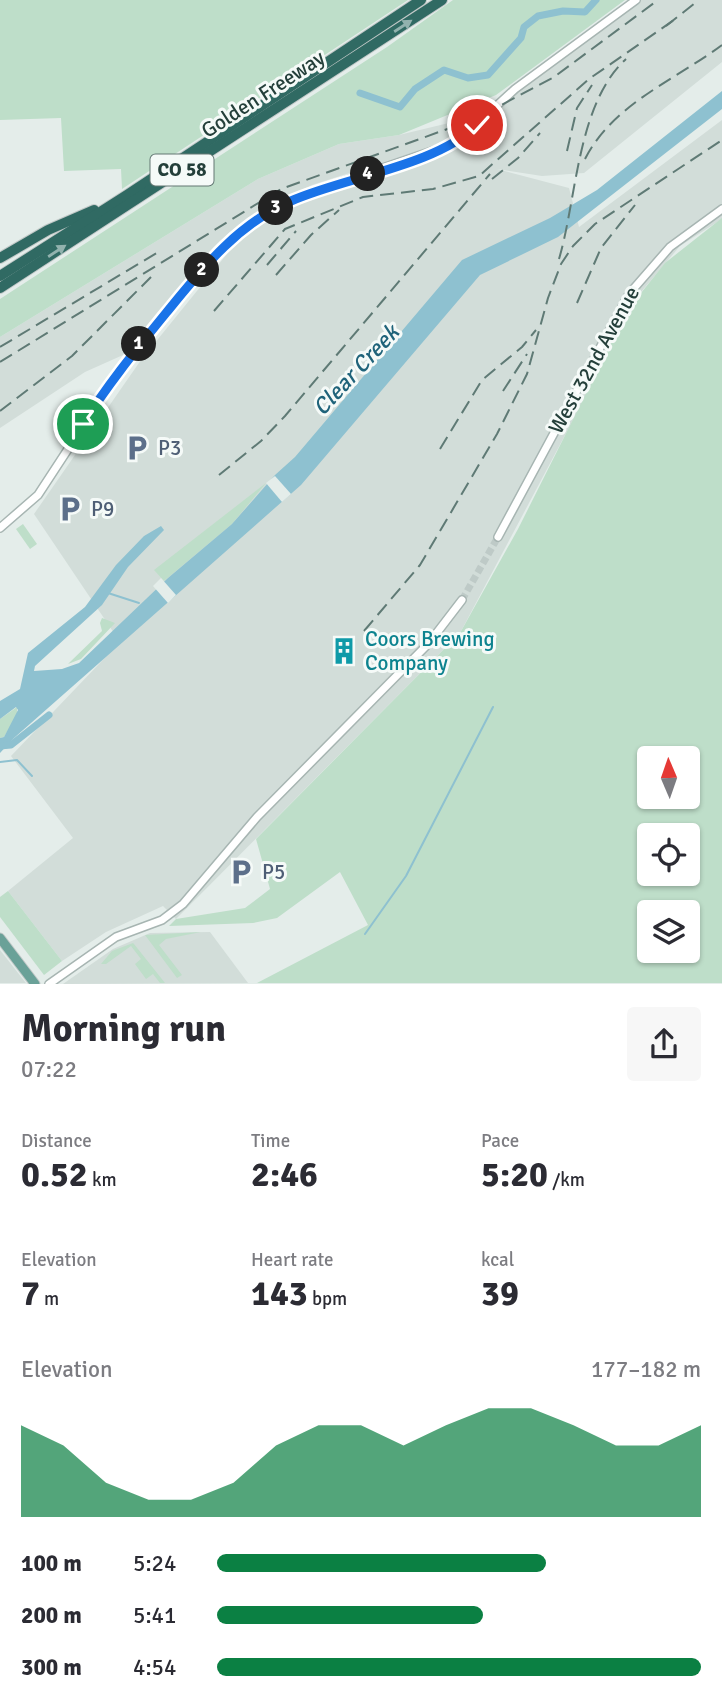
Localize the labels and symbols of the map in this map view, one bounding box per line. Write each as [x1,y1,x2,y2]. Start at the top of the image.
one-way arrow [393,19,412,32]
street label: Golden Freeway [196,44,330,144]
pin [447,95,507,155]
road number: CO 58 [150,154,214,186]
pin: 4 [350,156,386,192]
pin: 3 [258,190,294,226]
one-way arrow [48,245,67,258]
pin: 2 [184,252,220,288]
street label: West 32nd Avenue [543,282,645,438]
water label: Clear Creek [307,317,407,421]
pin: 1 [122,326,156,362]
pin [53,394,113,454]
parking icon: P3 [122,433,152,463]
place label: P3 [158,435,181,461]
parking icon: P9 [55,494,85,524]
place label: P9 [91,496,114,522]
place label: Coors Brewing Company [365,626,495,676]
building icon: Coors Brewing Company [329,636,359,666]
north arrow [637,746,700,808]
parking icon: P5 [226,857,256,887]
place label: P5 [262,859,285,885]

